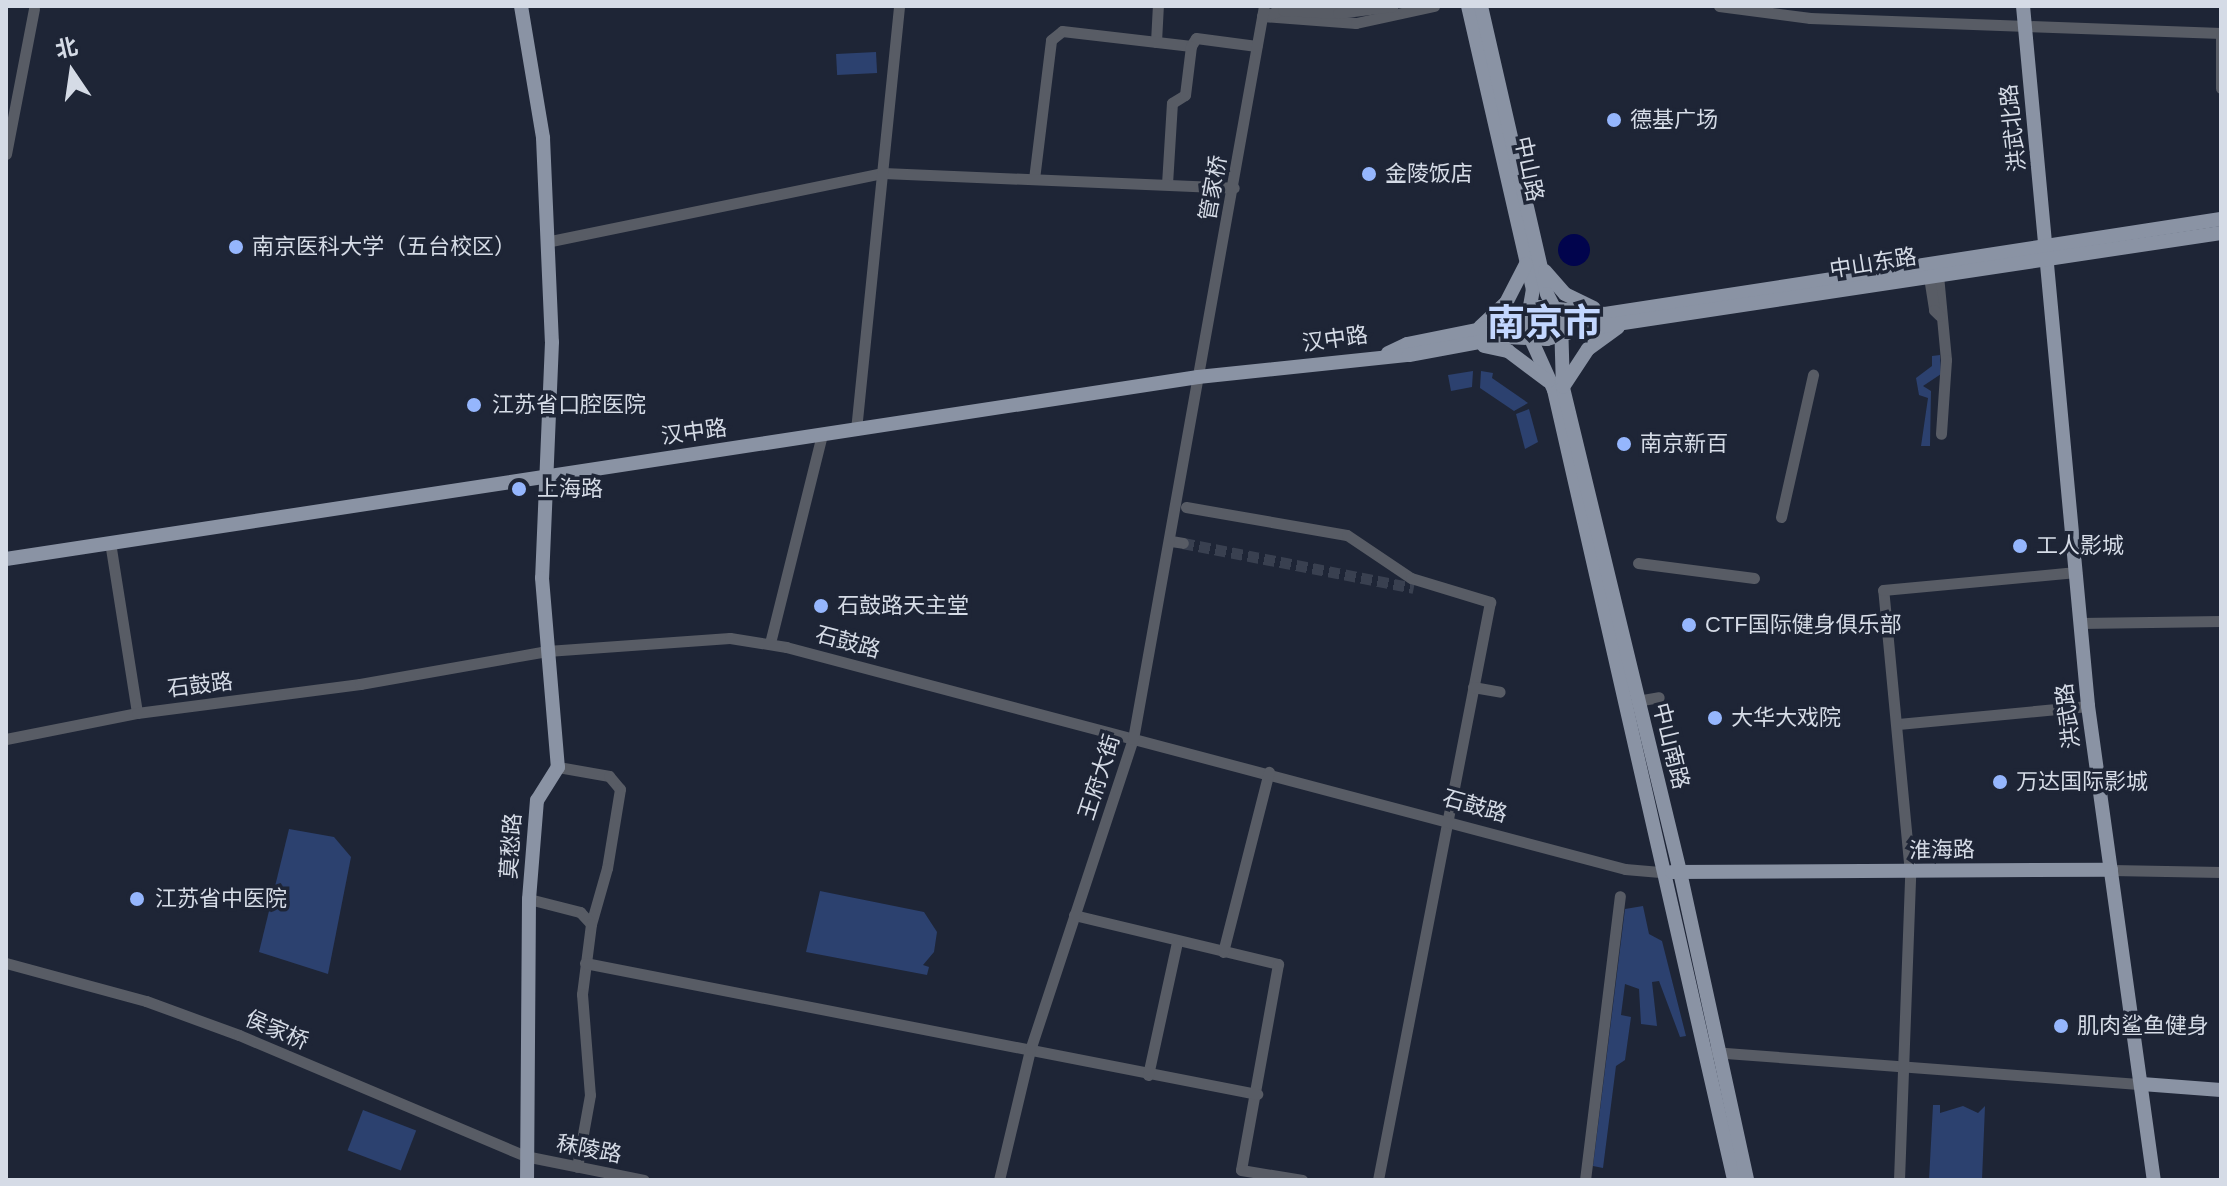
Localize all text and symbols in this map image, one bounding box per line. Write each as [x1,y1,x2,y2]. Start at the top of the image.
north arrow [32,32,112,112]
text: 北 [53,33,80,63]
street label: 洪武北路 [1995,83,2031,173]
place label: 德基广场 [1630,107,1718,133]
marker: 德基广场 [1605,111,1623,129]
street label: 中山路 [1509,134,1549,204]
street label: 管家桥 [1194,153,1232,223]
place label: 金陵饭店 [1385,161,1473,187]
marker: 金陵饭店 [1360,165,1378,183]
place label: 南京医科大学（五台校区） [252,234,516,260]
marker: 南京医科大学（五台校区） [227,238,245,256]
street label: 中山东路 [1827,243,1919,283]
district label: 南京市 [1487,301,1601,347]
street label: 汉中路 [1300,321,1370,357]
place label: 江苏省口腔医院 [492,392,646,418]
marker: 江苏省口腔医院 [463,394,485,416]
street label: 汉中路 [659,414,729,450]
place label: 南京新百 [1640,431,1728,457]
marker: 南京新百 [1615,435,1633,453]
place label: 上海路 [537,476,603,502]
marker: 上海路 [508,478,530,500]
place label: 工人影城 [2036,533,2124,559]
marker: 工人影城 [2011,537,2029,555]
place label: 石鼓路天主堂 [837,593,969,619]
marker: 石鼓路天主堂 [812,597,830,615]
place label: CTF国际健身俱乐部 [1705,612,1902,638]
marker: CTF国际健身俱乐部 [1680,616,1698,634]
street label: 石鼓路 [813,621,883,663]
street label: 石鼓路 [166,668,234,702]
street label: 洪武路 [2051,682,2085,750]
street label: 中山南路 [1648,700,1694,792]
place label: 大华大戏院 [1731,705,1841,731]
marker: 大华大戏院 [1706,709,1724,727]
street label: 王府大街 [1073,731,1125,823]
place label: 万达国际影城 [2016,769,2148,795]
marker: 万达国际影城 [1991,773,2009,791]
street label: 石鼓路 [1440,784,1510,828]
street label: 莫愁路 [496,812,526,880]
street label: 淮海路 [1909,836,1975,864]
place label: 江苏省中医院 [155,886,287,912]
marker: 江苏省中医院 [126,888,148,910]
street label: 侯家桥 [241,1005,313,1055]
place label: 肌肉鲨鱼健身 [2077,1013,2209,1039]
marker: 肌肉鲨鱼健身 [2052,1017,2070,1035]
street label: 秣陵路 [554,1130,624,1168]

